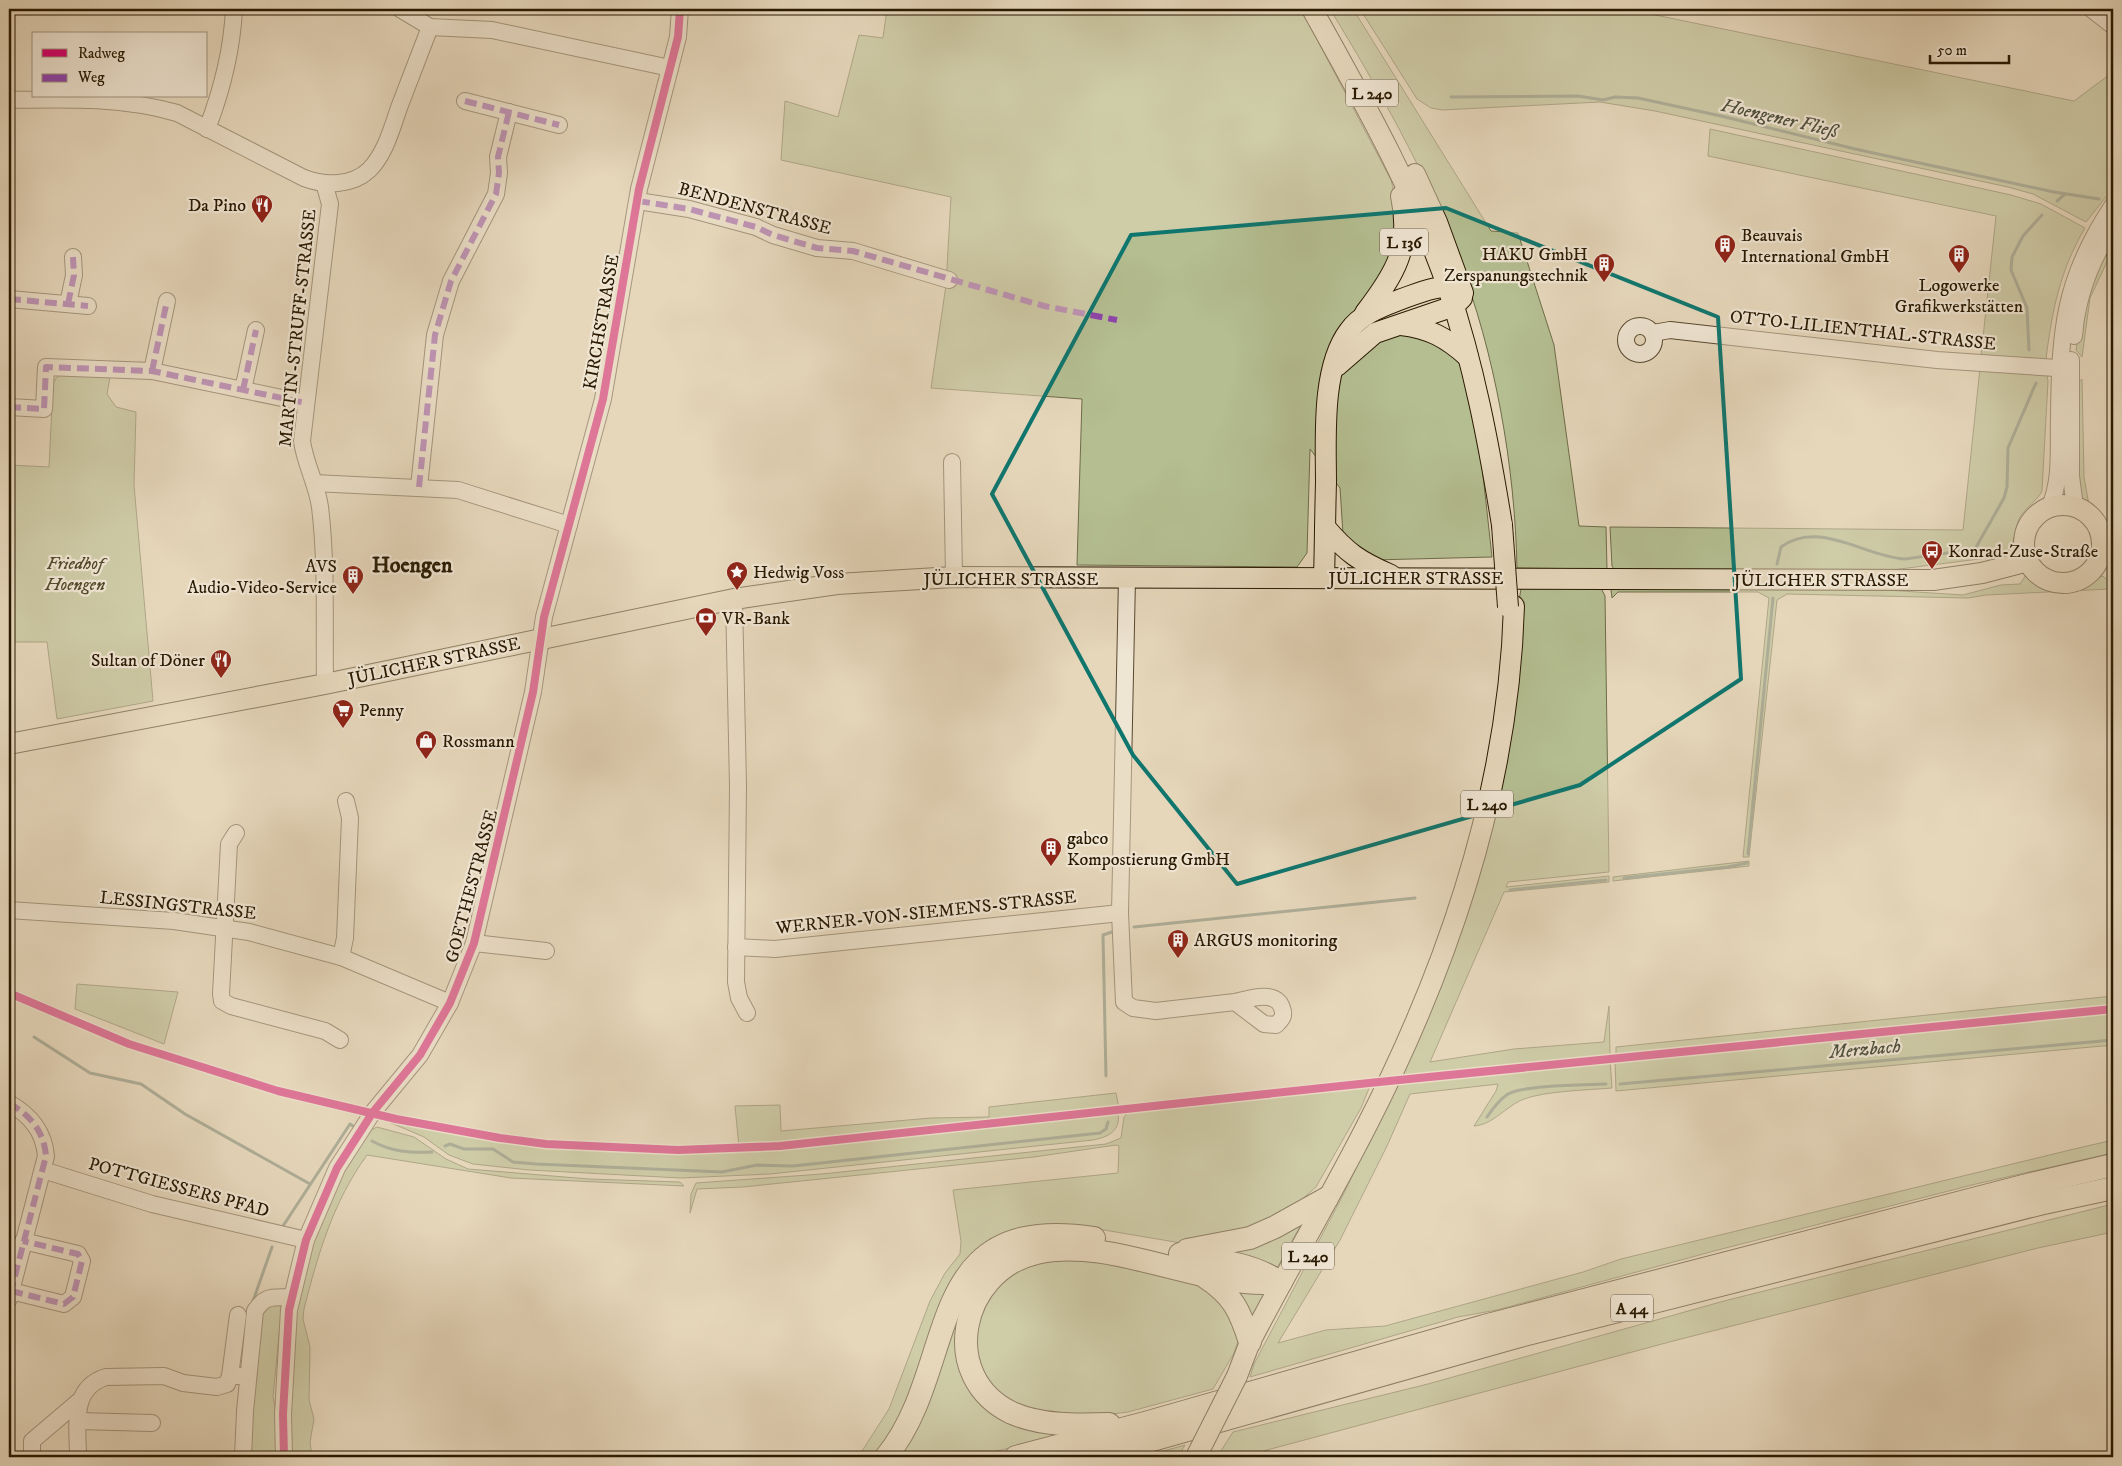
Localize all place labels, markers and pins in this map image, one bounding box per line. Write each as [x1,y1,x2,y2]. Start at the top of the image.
restaurant icon: Da Pino [250,193,274,224]
place label: Da Pino [188,195,246,217]
place label: Beauvais International GmbH [1741,225,1890,268]
building icon: Beauvais International GmbH [1713,233,1737,264]
building icon: Logowerke Grafikwerkstätten [1947,243,1971,274]
place label: HAKU GmbH Zerspanungstechnik [1444,244,1588,287]
building icon: HAKU GmbH Zerspanungstechnik [1592,252,1616,283]
place label: Logowerke Grafikwerkstätten [1895,275,2024,318]
bus stop icon: Konrad-Zuse-Straße [1920,539,1944,570]
place label: Konrad-Zuse-Straße [1948,541,2098,563]
place label: AVS Audio-Video-Service [187,556,337,599]
place icon: Hedwig Voss [725,560,749,591]
place label: Hedwig Voss [753,562,844,584]
building icon: AVS Audio-Video-Service [341,564,365,595]
bank icon: VR-Bank [694,606,718,637]
place label: VR-Bank [721,608,790,630]
restaurant icon: Sultan of Döner [209,648,233,679]
place label: Sultan of Döner [91,650,205,672]
supermarket icon: Penny [331,698,355,729]
place label: Penny [359,700,404,722]
shop icon: Rossmann [414,729,438,760]
place label: Rossmann [442,731,515,753]
place label: gabco Kompostierung GmbH [1067,828,1230,871]
building icon: gabco Kompostierung GmbH [1039,836,1063,867]
building icon: ARGUS monitoring [1166,928,1190,959]
place label: ARGUS monitoring [1194,930,1337,952]

